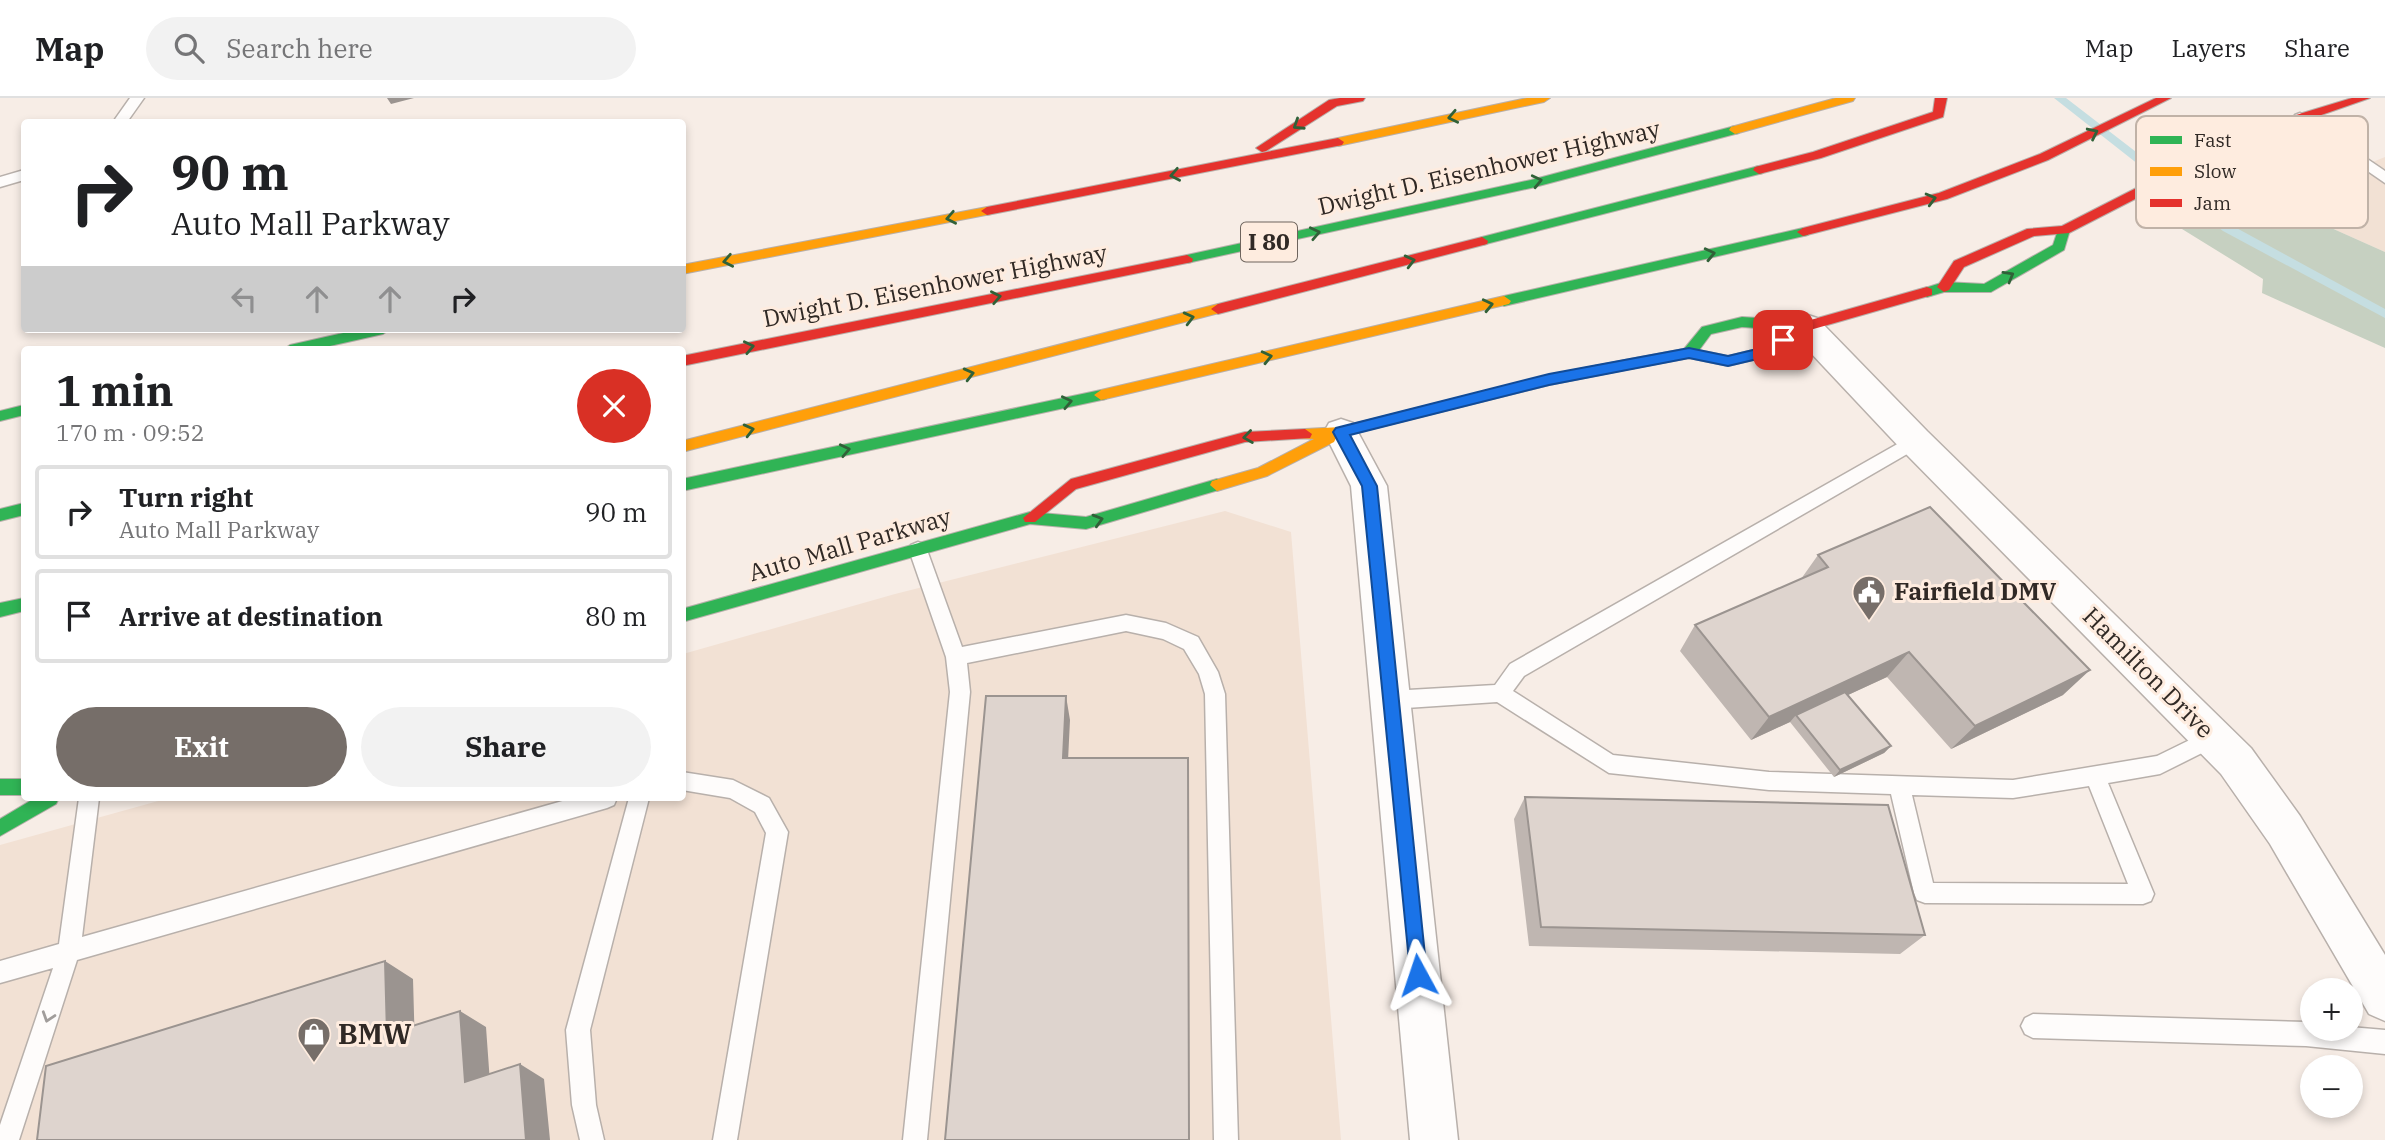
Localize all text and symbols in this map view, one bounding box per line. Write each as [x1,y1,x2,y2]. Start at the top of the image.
search box [146,17,636,80]
text: Map [35,27,104,70]
icon: search [170,29,208,67]
text: Search here [226,31,373,65]
text: Map [2085,32,2133,64]
text: Layers [2171,32,2246,64]
text: Share [2284,32,2350,64]
one-way arrow [1447,109,1459,124]
street label: Dwight D. Eisenhower Highway [1315,112,1663,222]
legend [2136,116,2368,228]
one-way arrow [1293,117,1306,130]
one-way arrow [2086,128,2098,142]
text: Fast [2194,128,2232,152]
text: 90 m [171,140,289,203]
icon: right [56,147,147,238]
text: Slow [2194,159,2236,183]
one-way arrow [1169,166,1181,181]
one-way arrow [1531,175,1543,189]
text: Jam [2194,191,2231,215]
one-way arrow [1924,193,1936,207]
text: Auto Mall Parkway [171,202,450,244]
one-way arrow [945,209,957,224]
road number: I 80 [1241,223,1297,262]
one-way arrow [1309,226,1321,241]
street label: Dwight D. Eisenhower Highway [760,236,1110,334]
one-way arrow [1704,248,1716,262]
one-way arrow [722,253,734,268]
one-way arrow [1404,255,1416,269]
one-way arrow [2001,271,2014,284]
icon: left [225,280,263,318]
icon: ahead [298,280,336,318]
icon: ahead [371,280,409,318]
icon: right [444,280,482,318]
one-way arrow [990,290,1002,305]
one-way arrow [1482,299,1494,313]
pin [1753,310,1813,370]
one-way arrow [1183,312,1195,326]
icon: arrive [1764,321,1802,359]
one-way arrow [743,341,755,356]
one-way arrow [1260,350,1272,365]
text: 1 min [56,363,174,418]
one-way arrow [963,368,975,382]
button: close [577,369,651,443]
one-way arrow [1061,396,1073,411]
text: 170 m · 09:52 [56,417,205,447]
one-way arrow [742,424,754,439]
one-way arrow [1242,430,1254,445]
one-way arrow [839,444,851,459]
text: Turn right [119,480,253,514]
icon: right [60,493,98,531]
text: 90 m [585,495,647,529]
street label: Auto Mall Parkway [745,500,955,588]
text: Auto Mall Parkway [119,514,319,544]
one-way arrow [1091,514,1103,528]
public building icon: Fairfield DMV [1850,573,1888,622]
place label: Fairfield DMV [1894,575,2057,607]
icon: arrive [60,597,98,635]
text: Arrive at destination [119,599,383,633]
text: 80 m [585,599,647,633]
street label: Hamilton Drive [2076,600,2221,745]
button: Exit [56,707,347,787]
button: Share [361,707,651,787]
position arrow [1381,938,1455,1012]
map controls [2300,978,2363,1118]
button: + [2300,978,2363,1041]
one-way arrow [41,1011,56,1023]
shop icon: BMW [295,1015,333,1064]
place label: BMW [338,1015,412,1052]
button: − [2300,1055,2363,1118]

